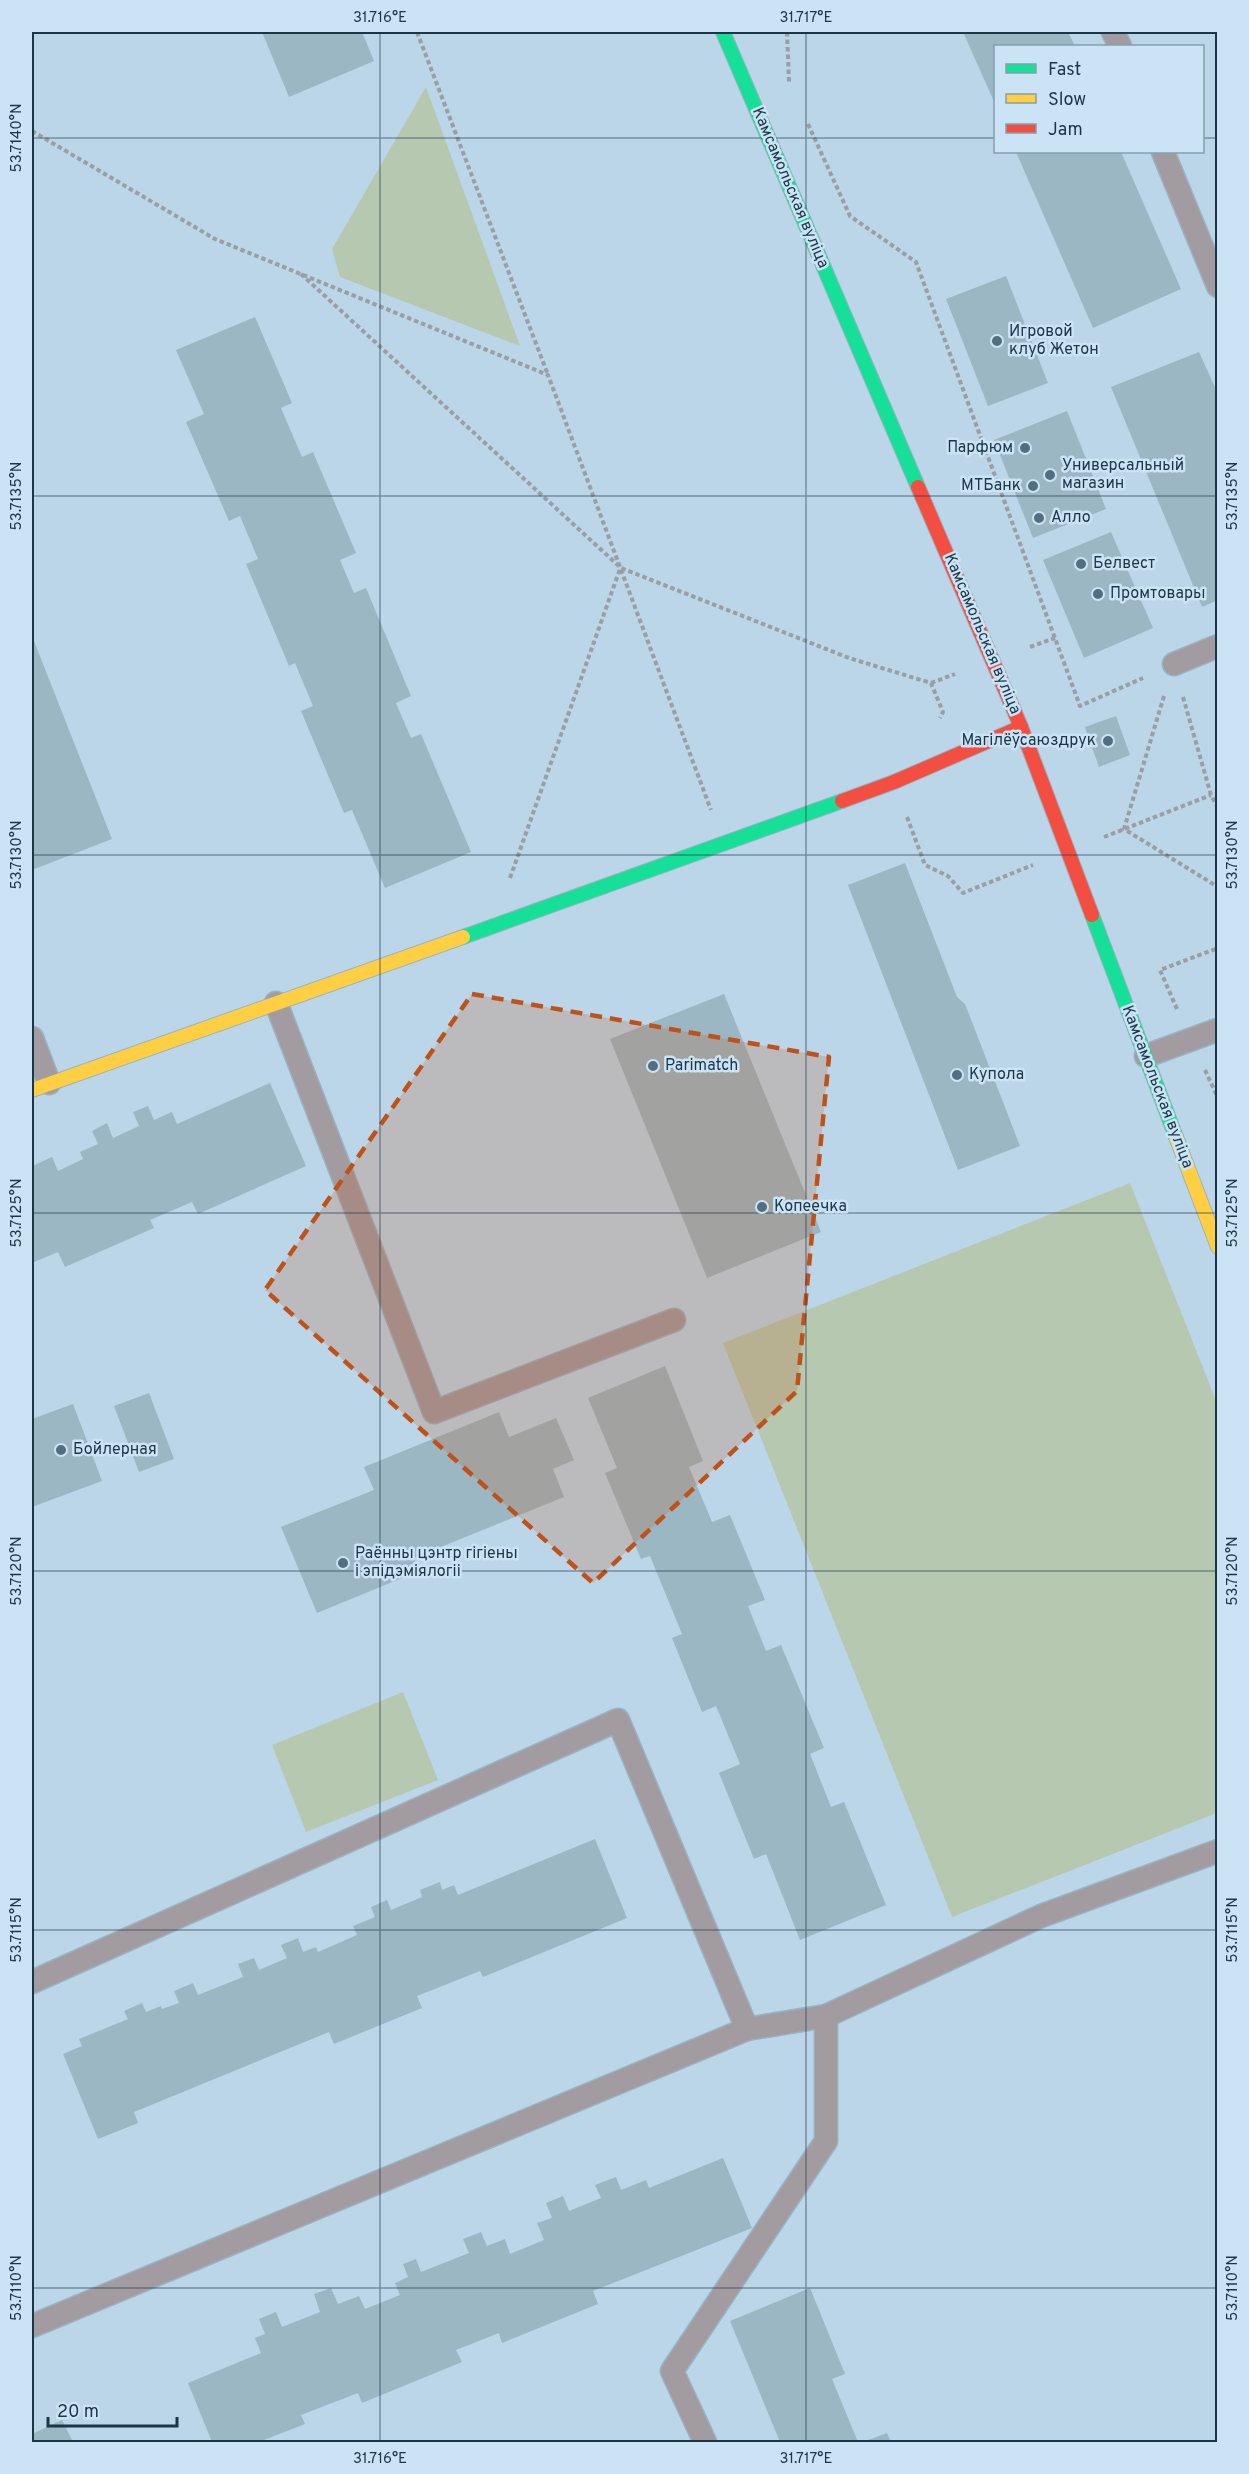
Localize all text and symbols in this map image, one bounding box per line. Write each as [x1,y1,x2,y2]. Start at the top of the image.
text: 31.716°E [353,9,407,28]
text: 31.717°E [780,9,832,28]
legend [994,45,1204,153]
text: Fast [1048,59,1081,82]
text: Slow [1048,89,1086,112]
text: 53.7140°N [8,103,27,173]
street label: Камсамольская вуліца [747,105,833,271]
text: Jam [1048,119,1083,142]
place label: Игровой клуб Жетон [1009,322,1099,360]
marker: Игровой клуб Жетон [990,334,1004,348]
place label: Парфюм [947,438,1013,458]
marker: Парфюм [1018,441,1032,455]
place label: Универсальный магазин [1062,456,1184,494]
text: 53.7135°N [8,462,27,530]
text: 53.7135°N [1224,462,1243,530]
marker: Универсальный магазин [1043,468,1057,482]
place label: МТБанк [961,476,1021,496]
marker: МТБанк [1026,479,1040,493]
place label: Алло [1051,508,1091,528]
marker: Алло [1032,511,1046,525]
street label: Камсамольская вуліца [939,551,1025,717]
place label: Белвест [1093,554,1155,574]
marker: Белвест [1074,557,1088,571]
place label: Промтовары [1110,584,1205,604]
marker: Промтовары [1091,587,1105,601]
place label: Магілёўсаюздрук [961,731,1096,751]
marker: Магілёўсаюздрук [1101,734,1115,748]
text: 53.7130°N [8,820,27,890]
text: 53.7130°N [1224,820,1243,890]
street label: Камсамольская вуліца [1117,1003,1197,1171]
place label: Parimatch [665,1056,738,1076]
marker: Parimatch [646,1059,660,1073]
place label: Купола [969,1065,1024,1085]
marker: Купола [950,1068,964,1082]
text: 53.7125°N [8,1178,27,1248]
text: 53.7125°N [1224,1178,1243,1248]
place label: Копеечка [774,1197,847,1217]
marker: Копеечка [755,1200,769,1214]
place label: Бойлерная [73,1440,157,1460]
marker: Бойлерная [54,1443,68,1457]
text: 53.7120°N [8,1536,27,1606]
text: 53.7120°N [1224,1536,1243,1606]
place label: Раённы цэнтр гігіены і эпідэміялогіі [355,1544,518,1582]
marker: Раённы цэнтр гігіены і эпідэміялогіі [336,1556,350,1570]
text: 53.7115°N [8,1897,27,1963]
text: 53.7115°N [1224,1897,1243,1963]
text: 53.7110°N [8,2255,27,2321]
text: 53.7110°N [1224,2255,1243,2321]
scale bar [48,2390,177,2428]
text: 20 m [57,2401,99,2424]
text: 31.716°E [353,2450,407,2469]
text: 31.717°E [780,2450,832,2469]

